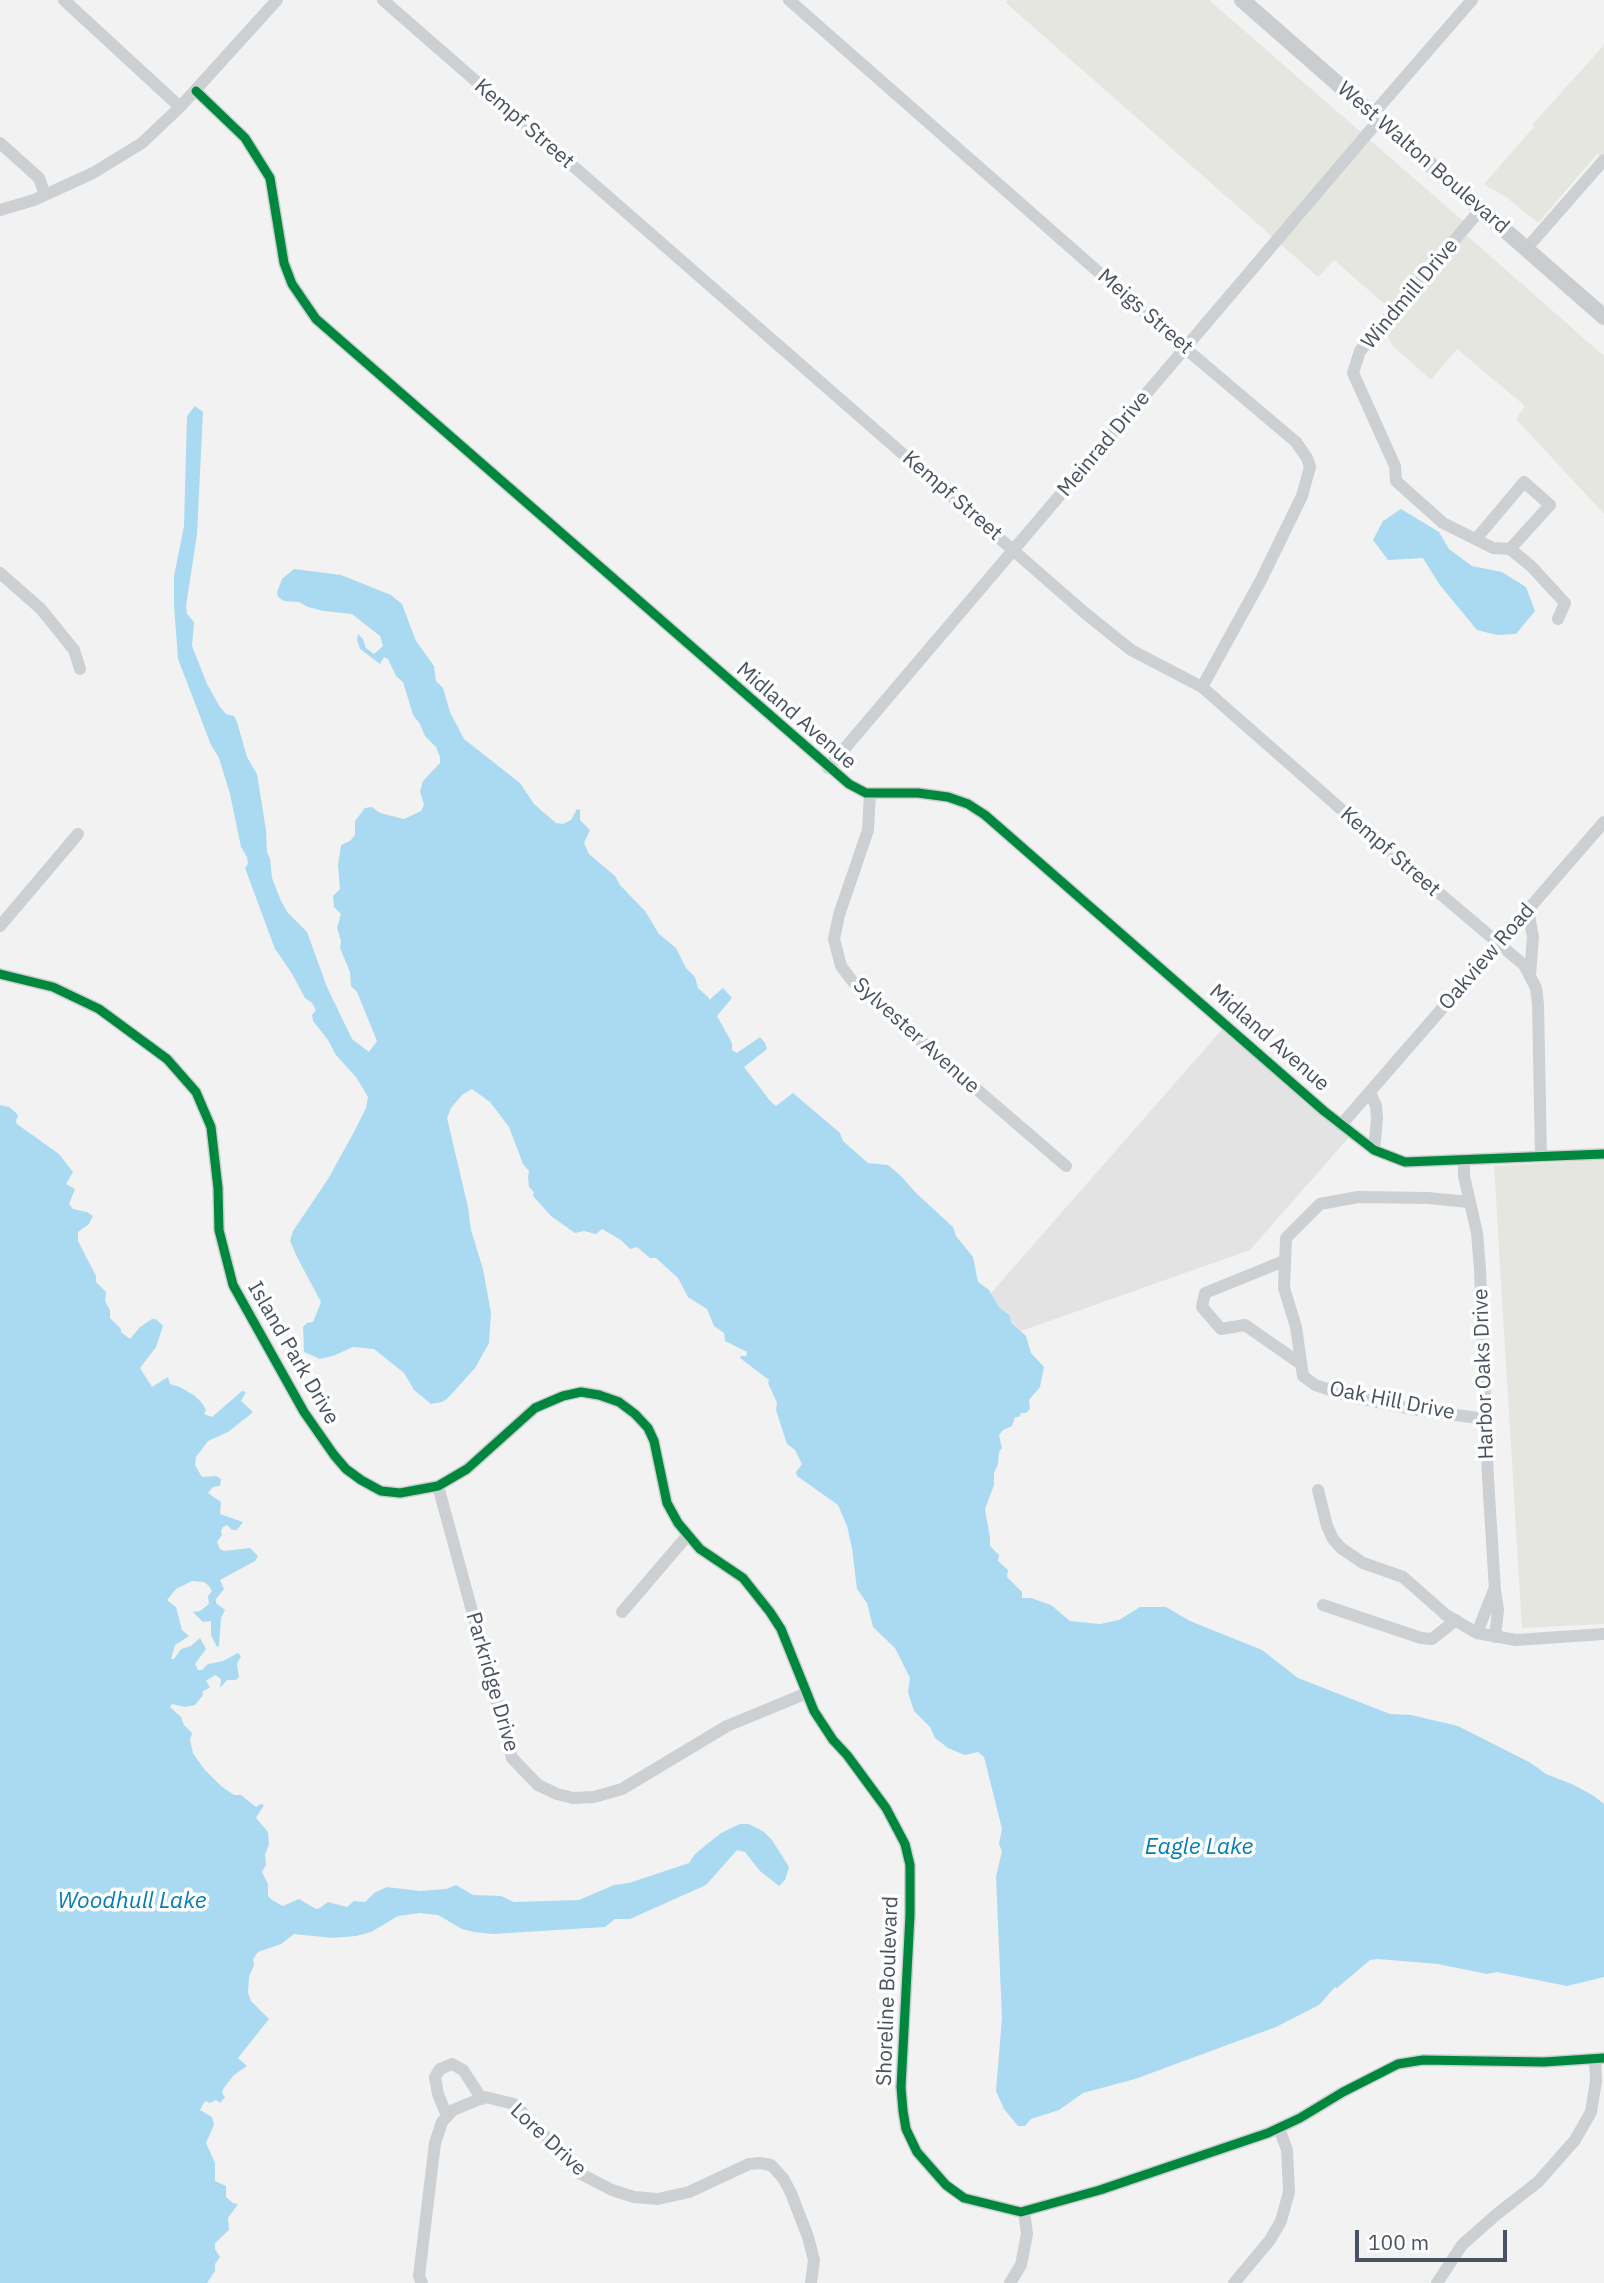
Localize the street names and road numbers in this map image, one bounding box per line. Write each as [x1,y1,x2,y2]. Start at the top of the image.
street label: Kempf Street [469,74,579,174]
street label: West Walton Boulevard [1332,77,1514,239]
street label: Windmill Drive [1356,234,1464,354]
street label: Meigs Street [1092,264,1198,360]
street label: Meinrad Drive [1052,386,1156,502]
street label: Kempf Street [897,446,1007,546]
street label: Midland Avenue [731,657,861,775]
street label: Kempf Street [1335,802,1445,902]
street label: Oakview Road [1434,898,1540,1016]
street label: Sylvester Avenue [848,973,984,1099]
street label: Midland Avenue [1204,979,1334,1097]
street label: Island Park Drive [242,1277,344,1429]
street label: Harbor Oaks Drive [1468,1288,1500,1460]
street label: Oak Hill Drive [1327,1376,1457,1426]
street label: Parkridge Drive [460,1609,524,1755]
street label: Shoreline Boulevard [872,1896,904,2086]
street label: Lore Drive [505,2098,591,2182]

